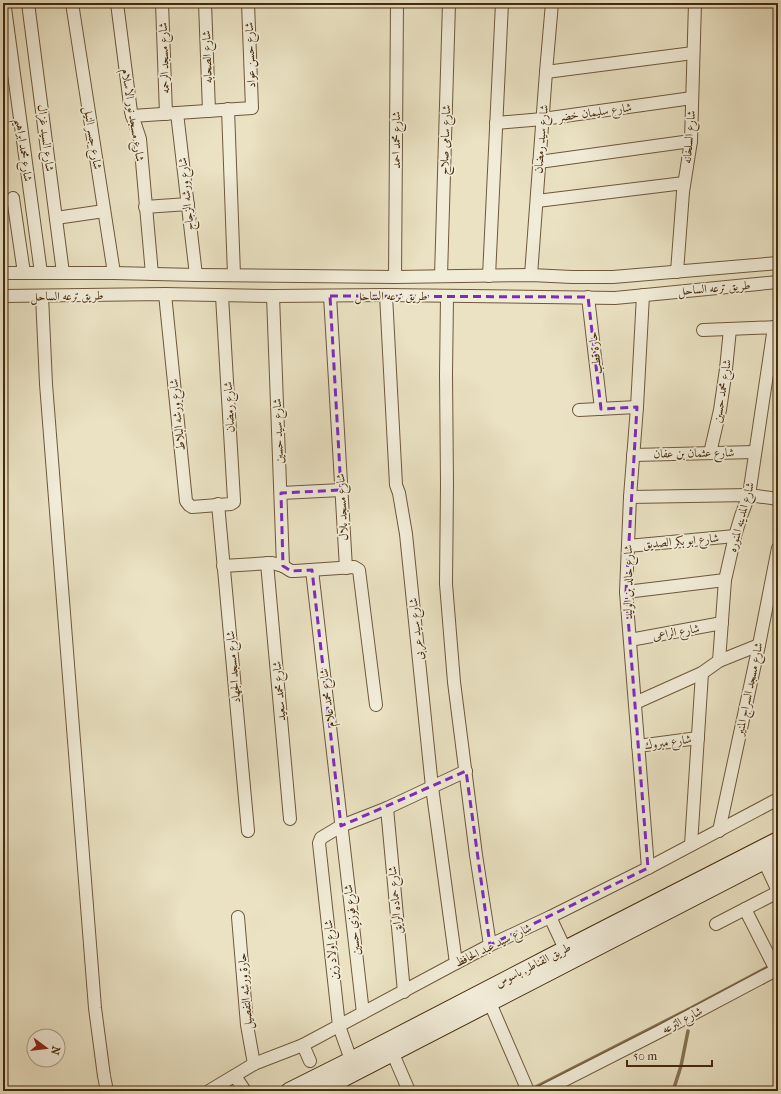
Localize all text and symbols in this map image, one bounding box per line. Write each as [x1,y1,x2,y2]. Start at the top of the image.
street label: شارع مسجد الرحمه [156,22,176,94]
street label: شارع حسن عواد [242,22,262,88]
street label: شارع الصحابه [199,30,219,84]
street label: شارع مسجد نور الاسلام [115,67,147,163]
street label: شارع سليمان خضر [555,100,633,128]
street label: شارع السيد غزال [31,104,57,173]
street label: شارع سامى صلاح [437,104,457,176]
street label: شارع سيد رمضان [531,104,555,174]
street label: شارع جسر النيل [77,106,105,171]
street label: شارع السلخانه [680,110,702,164]
street label: شارع محمد احمد [389,111,407,169]
street label: شارع محمد ابراهيم [8,118,35,183]
street label: شارع ورشه الزجاج [175,156,201,231]
street label: طريق ترعه الساحل [677,278,751,300]
street label: طريق ترعه الساحل [30,288,104,306]
street label: طريق ترعه الساحل [355,289,428,305]
street label: حارة قطب [585,331,606,375]
street label: شارع محمد حسين [710,358,738,424]
street label: شارع ورشه البلاط [166,378,192,452]
street label: شارع رمضان [221,381,241,433]
street label: شارع سيد حسين [270,398,290,464]
street label: شارع عثمان بن عفان [653,445,735,465]
street label: شارع مسجد بلال [333,473,355,541]
street label: شارع المدينه المنوره [725,480,761,554]
street label: شارع ابو بكر الصديق [642,531,720,555]
street label: شارع خالد بن الوليد [621,545,639,619]
street label: شارع سيد عربى [406,597,430,661]
street label: شارع الراعى [651,621,702,647]
street label: شارع مسجد الجهاد [223,630,247,704]
street label: شارع مسجد السراج المنير [732,641,770,740]
street label: شارع محمد سعيد [269,660,293,722]
street label: شارع محمد علام [316,667,342,728]
street label: شارع مبروك [644,732,693,756]
street label: شارع حماده الرايق [385,865,409,935]
street label: شارع فوزي حسين [341,883,367,956]
street label: شارع اولاد زين [321,918,345,981]
street label: شارع سيد عبد الحافظ [452,920,536,973]
street label: طريق القناطر, باسوس [493,940,574,991]
street label: حارة ورشه التفصيل [235,952,257,1030]
street label: شارع الترعه [659,1003,707,1040]
north arrow [26,1028,66,1068]
scale bar [627,1042,712,1068]
text: N [48,1045,63,1057]
text: 50 m [633,1049,657,1063]

